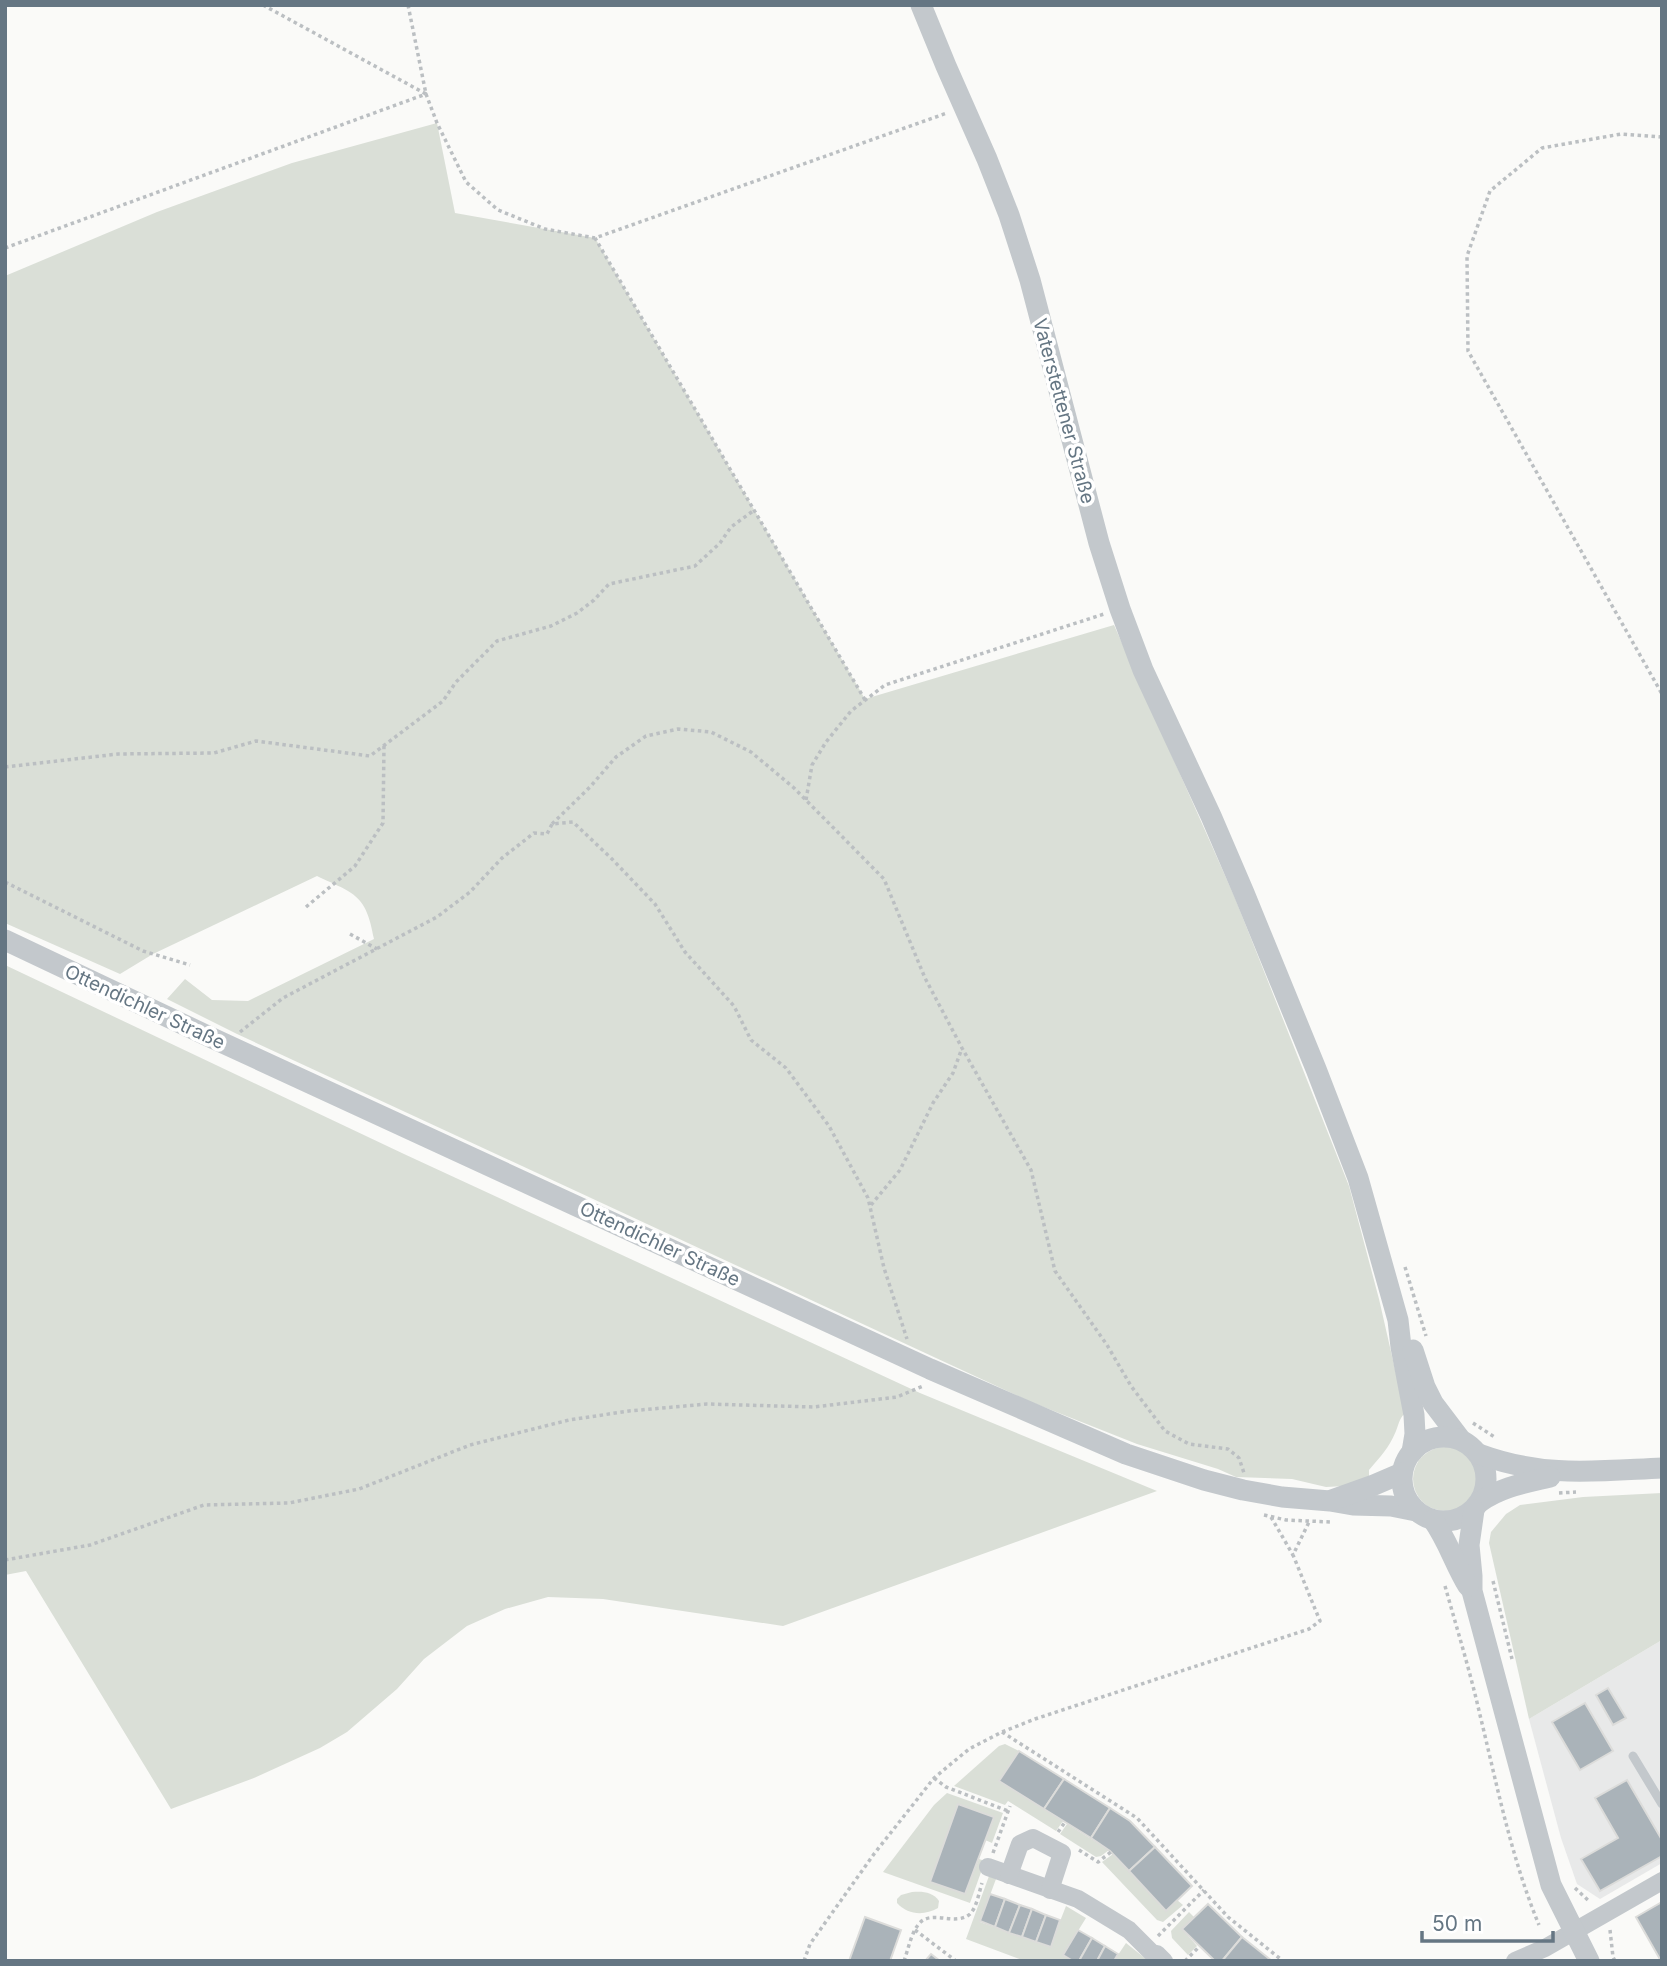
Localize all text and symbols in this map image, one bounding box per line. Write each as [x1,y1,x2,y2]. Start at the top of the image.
street label: Vaterstettener Straße [1028,316,1100,506]
street label: Ottendichler Straße [61,960,229,1054]
street label: Ottendichler Straße [576,1197,744,1291]
scale bar [1422,1899,1553,1943]
text: 50 m [1432,1911,1482,1936]

